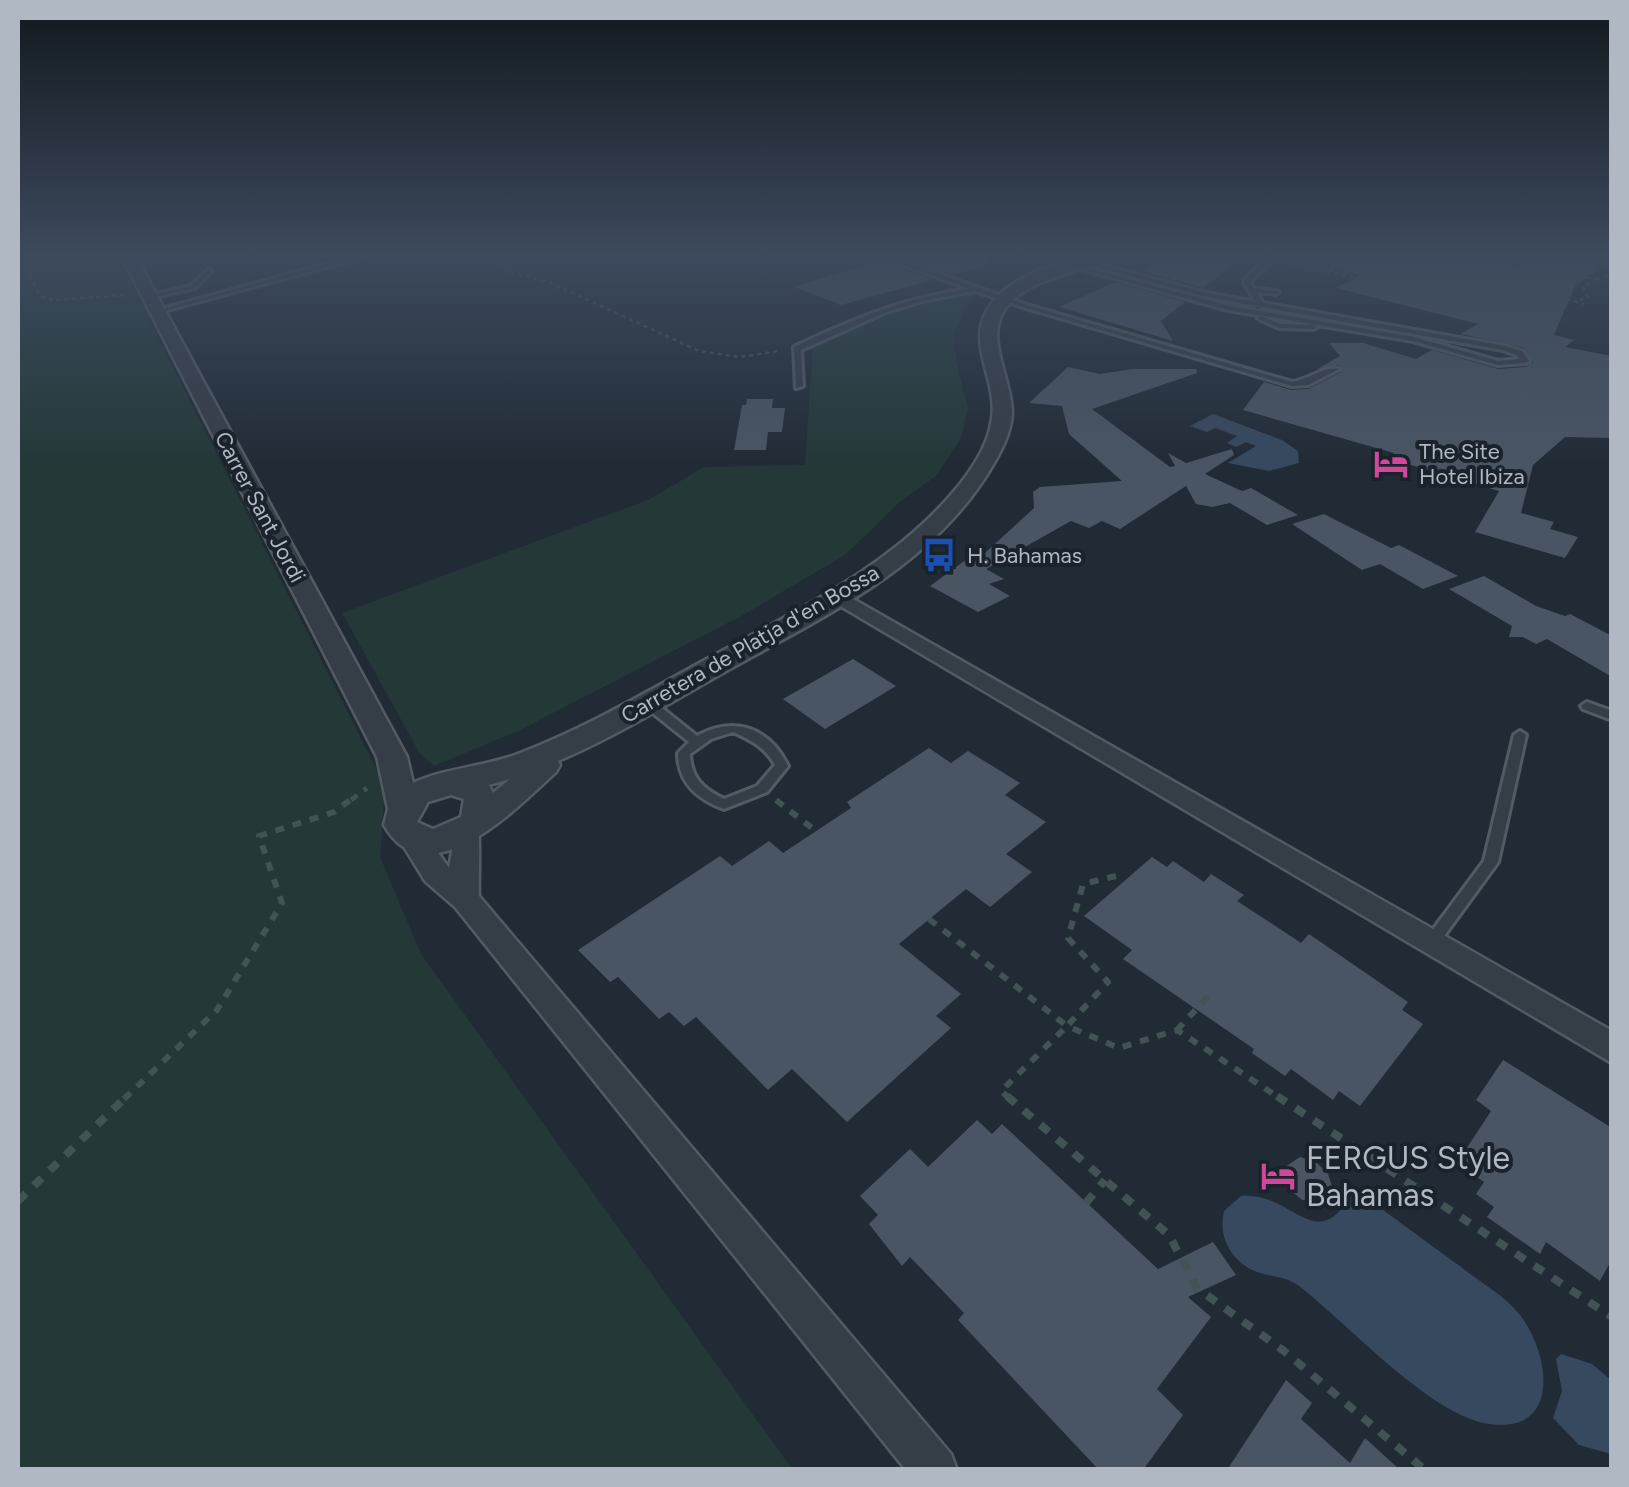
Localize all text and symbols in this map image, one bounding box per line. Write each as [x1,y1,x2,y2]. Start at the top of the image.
street label: Carrer Sant Jordi [209,427,311,587]
place label: The Site Hotel Ibiza [1419,438,1525,490]
hotel icon: The Site Hotel Ibiza [1372,445,1410,483]
bus stop icon: H. Bahamas [920,536,958,574]
place label: H. Bahamas [967,542,1082,569]
street label: Carretera de Platja d'en Bossa [616,559,884,729]
place label: FERGUS Style Bahamas [1306,1139,1510,1214]
hotel icon: FERGUS Style Bahamas [1259,1157,1297,1195]

